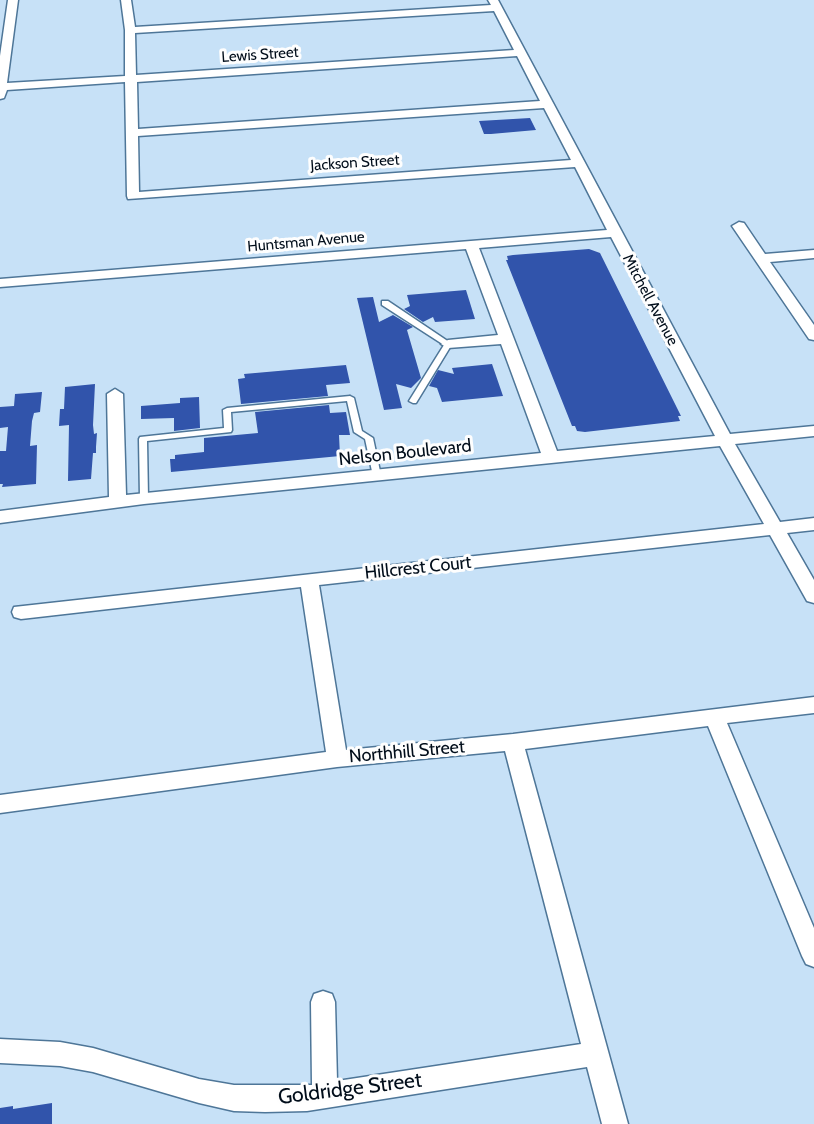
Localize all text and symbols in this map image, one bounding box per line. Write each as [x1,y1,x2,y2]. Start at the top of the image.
street label: Lewis Street [221,43,299,67]
street label: Jackson Street [310,151,400,175]
street label: Huntsman Avenue [247,228,365,256]
street label: Mitchell Avenue [618,251,682,349]
street label: Nelson Boulevard [337,435,473,471]
street label: Hillcrest Court [364,552,472,584]
street label: Northhill Street [348,736,466,768]
street label: Goldridge Street [277,1068,423,1110]

